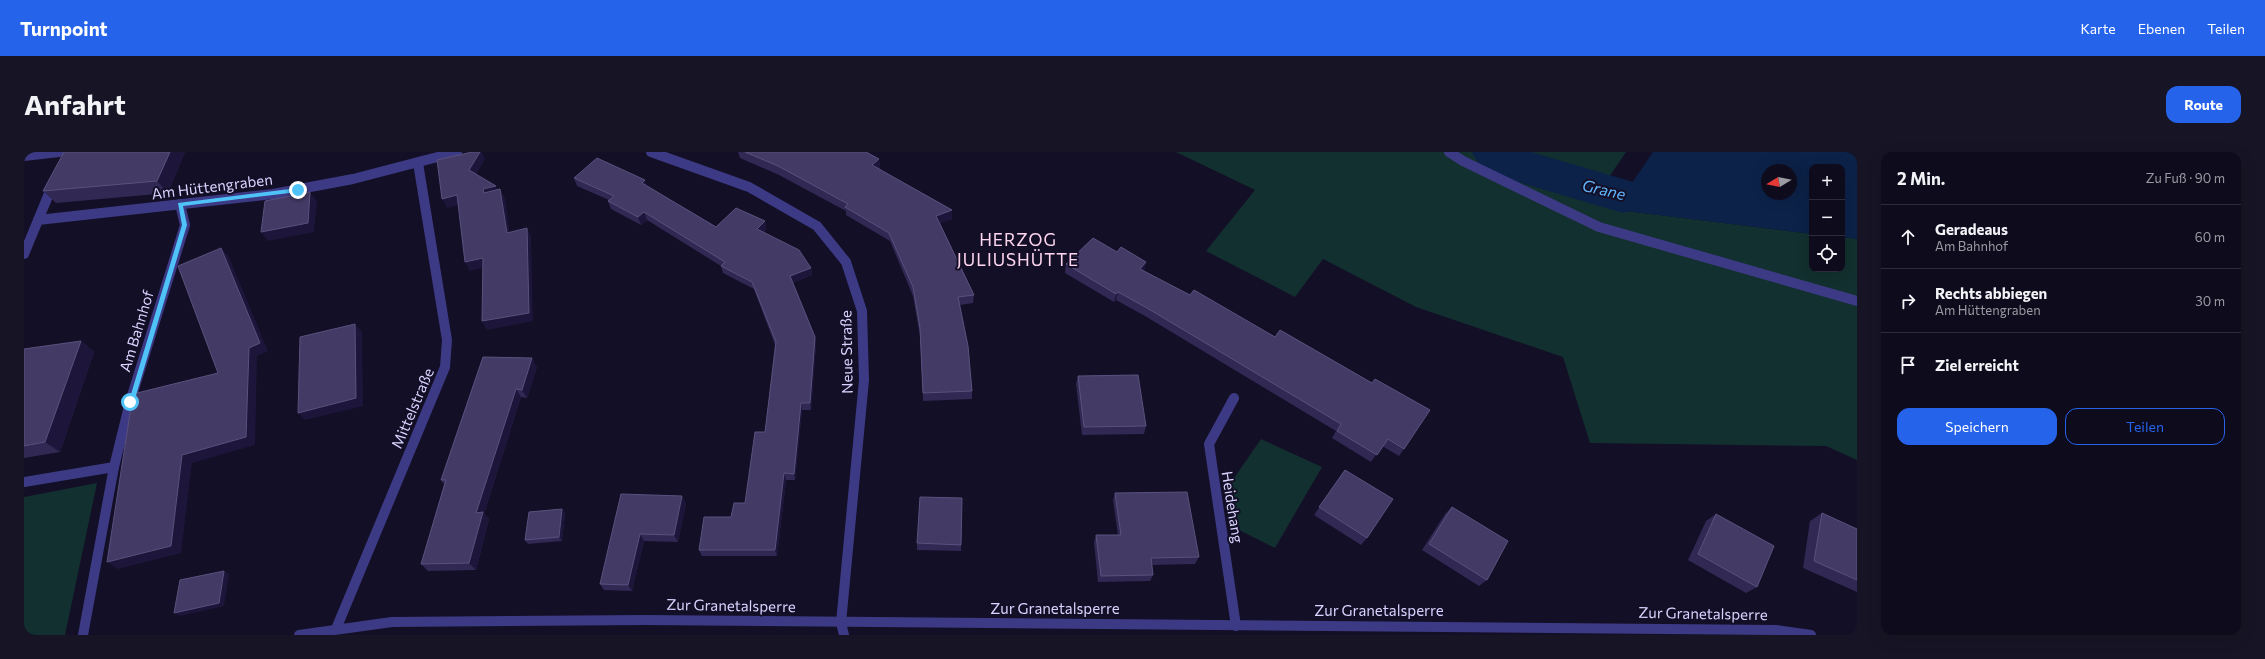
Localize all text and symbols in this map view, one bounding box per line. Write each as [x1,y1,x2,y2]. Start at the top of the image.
text: Turnpoint [20,17,108,40]
text: Karte [2080,20,2116,37]
text: Ebenen [2138,20,2185,37]
text: Teilen [2207,20,2245,37]
button: Route [2166,86,2241,123]
text: Anfahrt [24,87,126,121]
north arrow [1761,164,1797,200]
map controls [1809,164,1845,272]
button: + [1809,164,1845,200]
text: 2 Min. [1897,168,1945,189]
street label: Am Hüttengraben [150,170,274,202]
text: Zu Fuß · 90 m [2146,170,2225,186]
water label: Grane [1580,175,1628,203]
route end [289,181,307,199]
button: − [1809,200,1845,236]
text: Geradeaus [1935,220,2008,238]
icon: ahead [1897,226,1919,248]
district label: HERZOG JULIUSHÜTTE [957,229,1079,270]
text: 60 m [2195,229,2225,245]
button: locate [1809,236,1845,272]
text: Am Bahnhof [1935,238,2008,254]
text: Rechts abbiegen [1935,284,2047,302]
street label: Am Bahnhof [115,288,157,374]
icon: right [1897,290,1919,312]
text: 30 m [2195,293,2225,309]
text: Am Hüttengraben [1935,302,2041,318]
street label: Neue Straße [836,310,856,394]
icon: arrive [1897,354,1919,376]
text: Ziel erreicht [1935,356,2019,374]
street label: Mittelstraße [387,365,437,451]
route start [121,393,139,411]
button: Speichern [1897,408,2057,445]
button: Teilen [2065,408,2225,445]
street label: Heidehang [1218,470,1248,544]
street label: Zur Granetalsperre [666,595,796,615]
street label: Zur Granetalsperre [990,599,1120,617]
street label: Zur Granetalsperre [1314,601,1444,619]
street label: Zur Granetalsperre [1638,603,1768,623]

